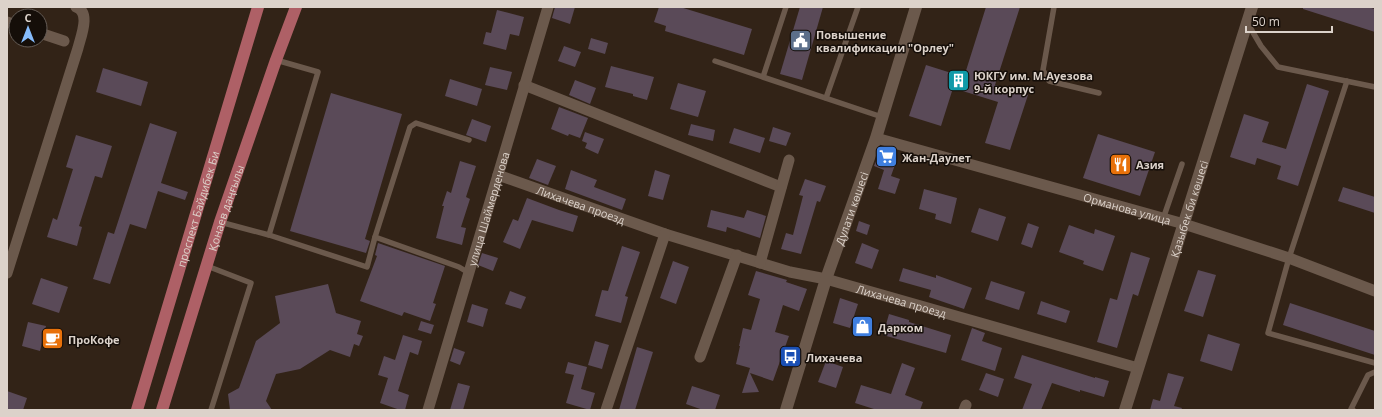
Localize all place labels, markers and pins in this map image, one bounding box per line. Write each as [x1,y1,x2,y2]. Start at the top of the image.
public building icon: Повышение квалификации "Орлеу" [788,27,814,53]
place label: Повышение квалификации "Орлеу" [816,27,954,55]
building icon: ЮКГУ им. М.Ауезова 9-й корпус [945,68,971,94]
place label: ЮКГУ им. М.Ауезова 9-й корпус [974,68,1093,96]
supermarket icon: Жан-Даулет [874,144,900,170]
place label: Жан-Даулет [902,150,971,165]
restaurant icon: Азия [1107,151,1133,177]
place label: Азия [1136,157,1164,172]
shop icon: Дарком [849,314,875,340]
place label: Дарком [878,320,923,335]
cafe icon: ПроКофе [39,326,65,352]
place label: ПроКофе [68,332,120,347]
bus stop icon: Лихачева [778,344,804,370]
place label: Лихачева [806,350,862,365]

